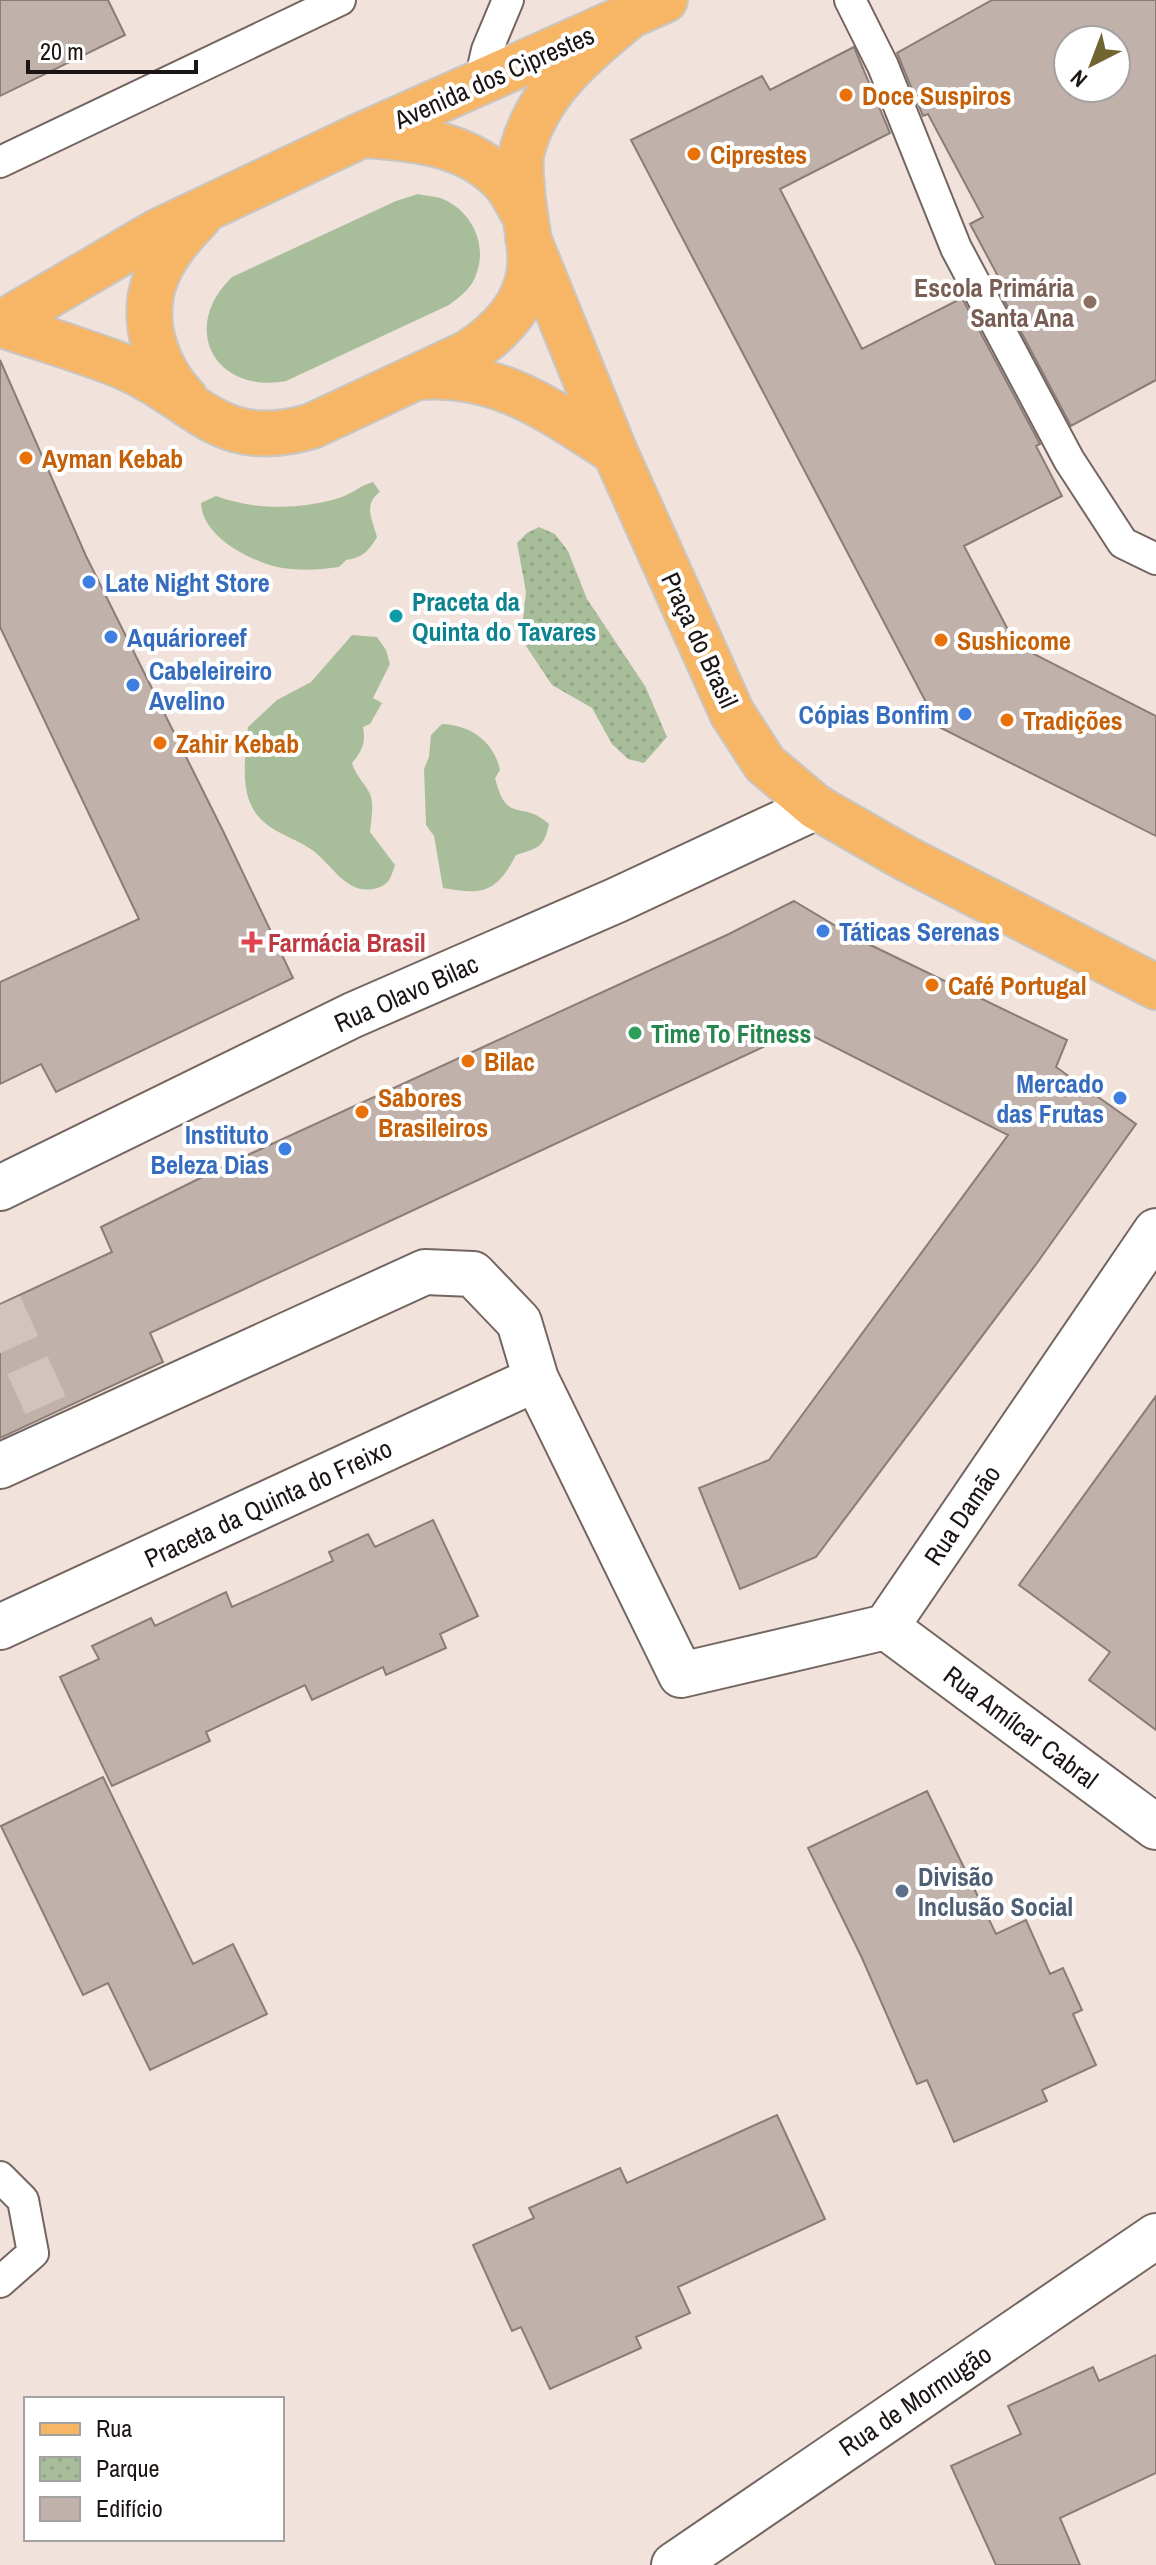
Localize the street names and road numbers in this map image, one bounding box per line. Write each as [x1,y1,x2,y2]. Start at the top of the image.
street label: Avenida dos Ciprestes [388,17,599,137]
street label: Praça do Brasil [653,567,747,713]
street label: Rua Olavo Bilac [329,946,483,1040]
street label: Praceta da Quinta do Freixo [139,1430,397,1576]
street label: Rua Damão [916,1458,1008,1572]
street label: Rua Amílcar Cabral [937,1657,1105,1797]
street label: Rua de Mormugão [832,2336,998,2464]

